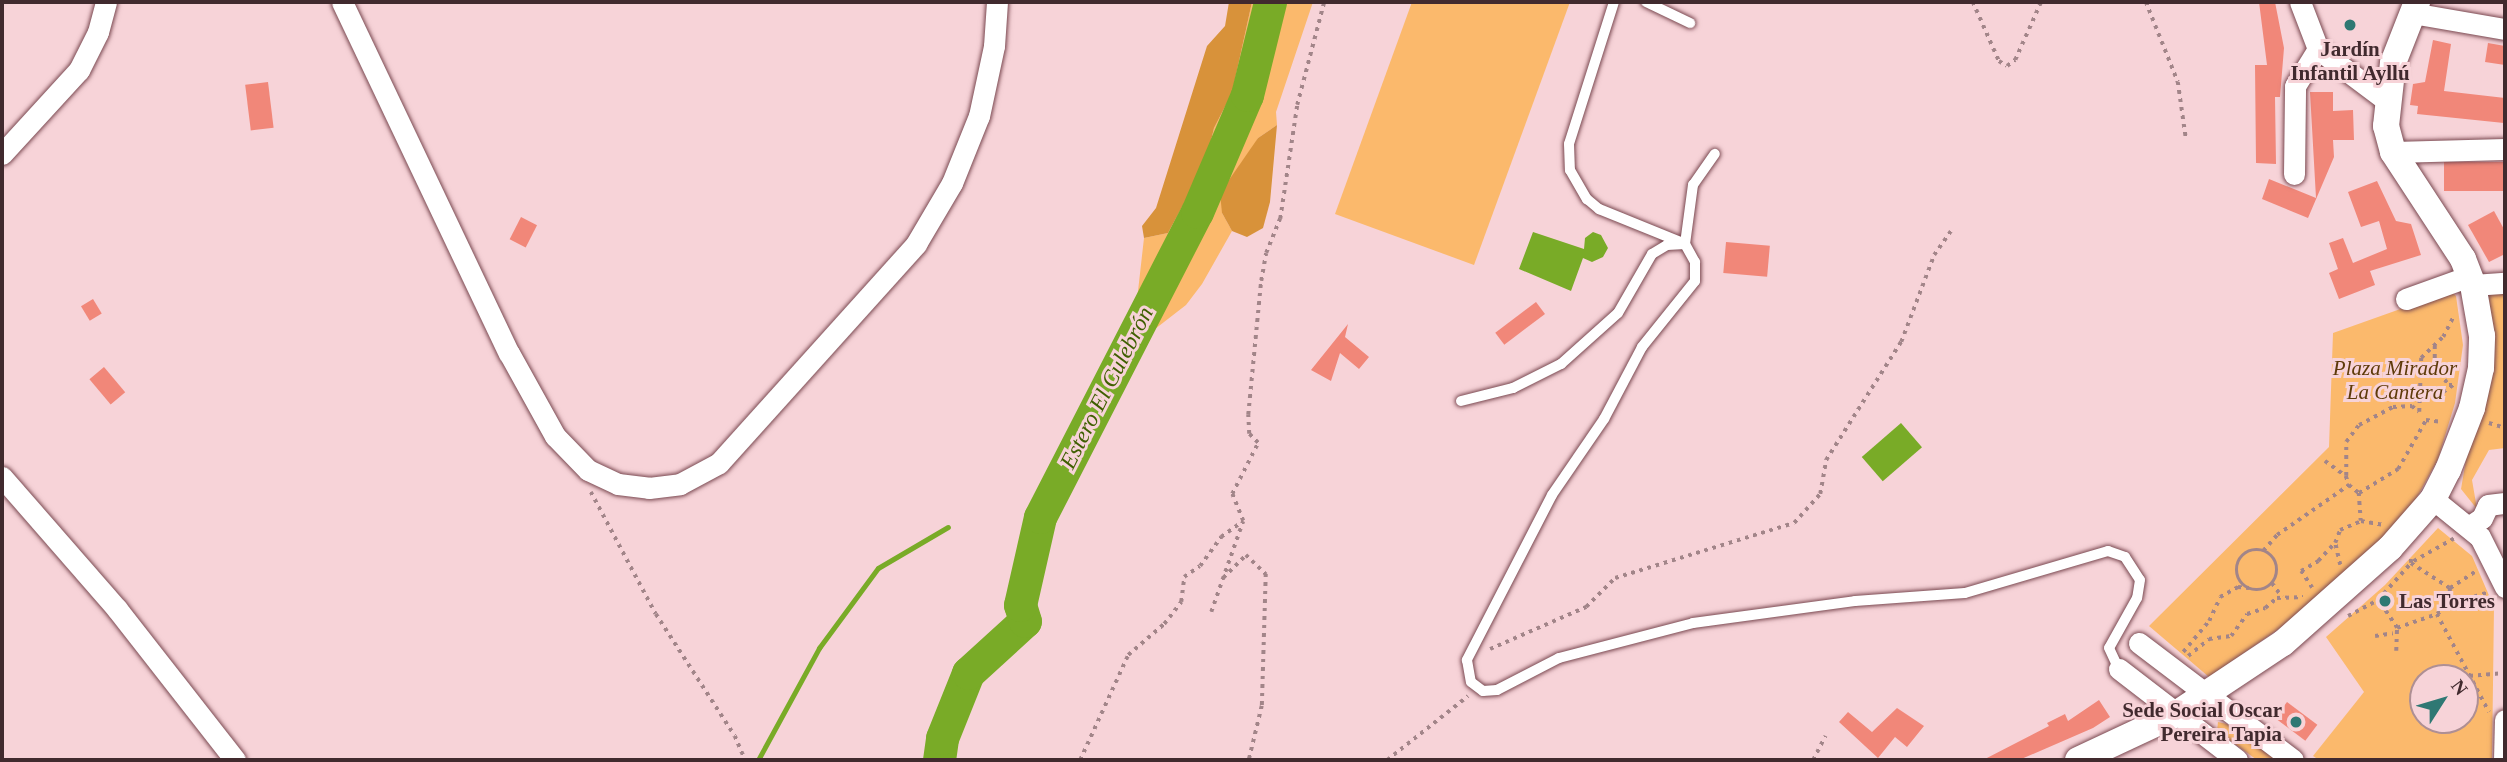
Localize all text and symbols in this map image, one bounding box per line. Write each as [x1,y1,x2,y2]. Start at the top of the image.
marker: Jardín Infantil Ayllú [2342,17,2358,33]
place label: Jardín Infantil Ayllú [2290,36,2410,86]
water label: Estero El Culebrón [1054,302,1160,474]
park label: Plaza Mirador La Cantera [2333,355,2457,405]
place label: Las Torres [2399,588,2495,614]
marker: Las Torres [2377,593,2393,609]
north arrow [2409,664,2479,734]
text: N [2447,675,2472,699]
place label: Sede Social Oscar Pereira Tapia [2122,697,2282,747]
marker: Sede Social Oscar Pereira Tapia [2288,714,2304,730]

